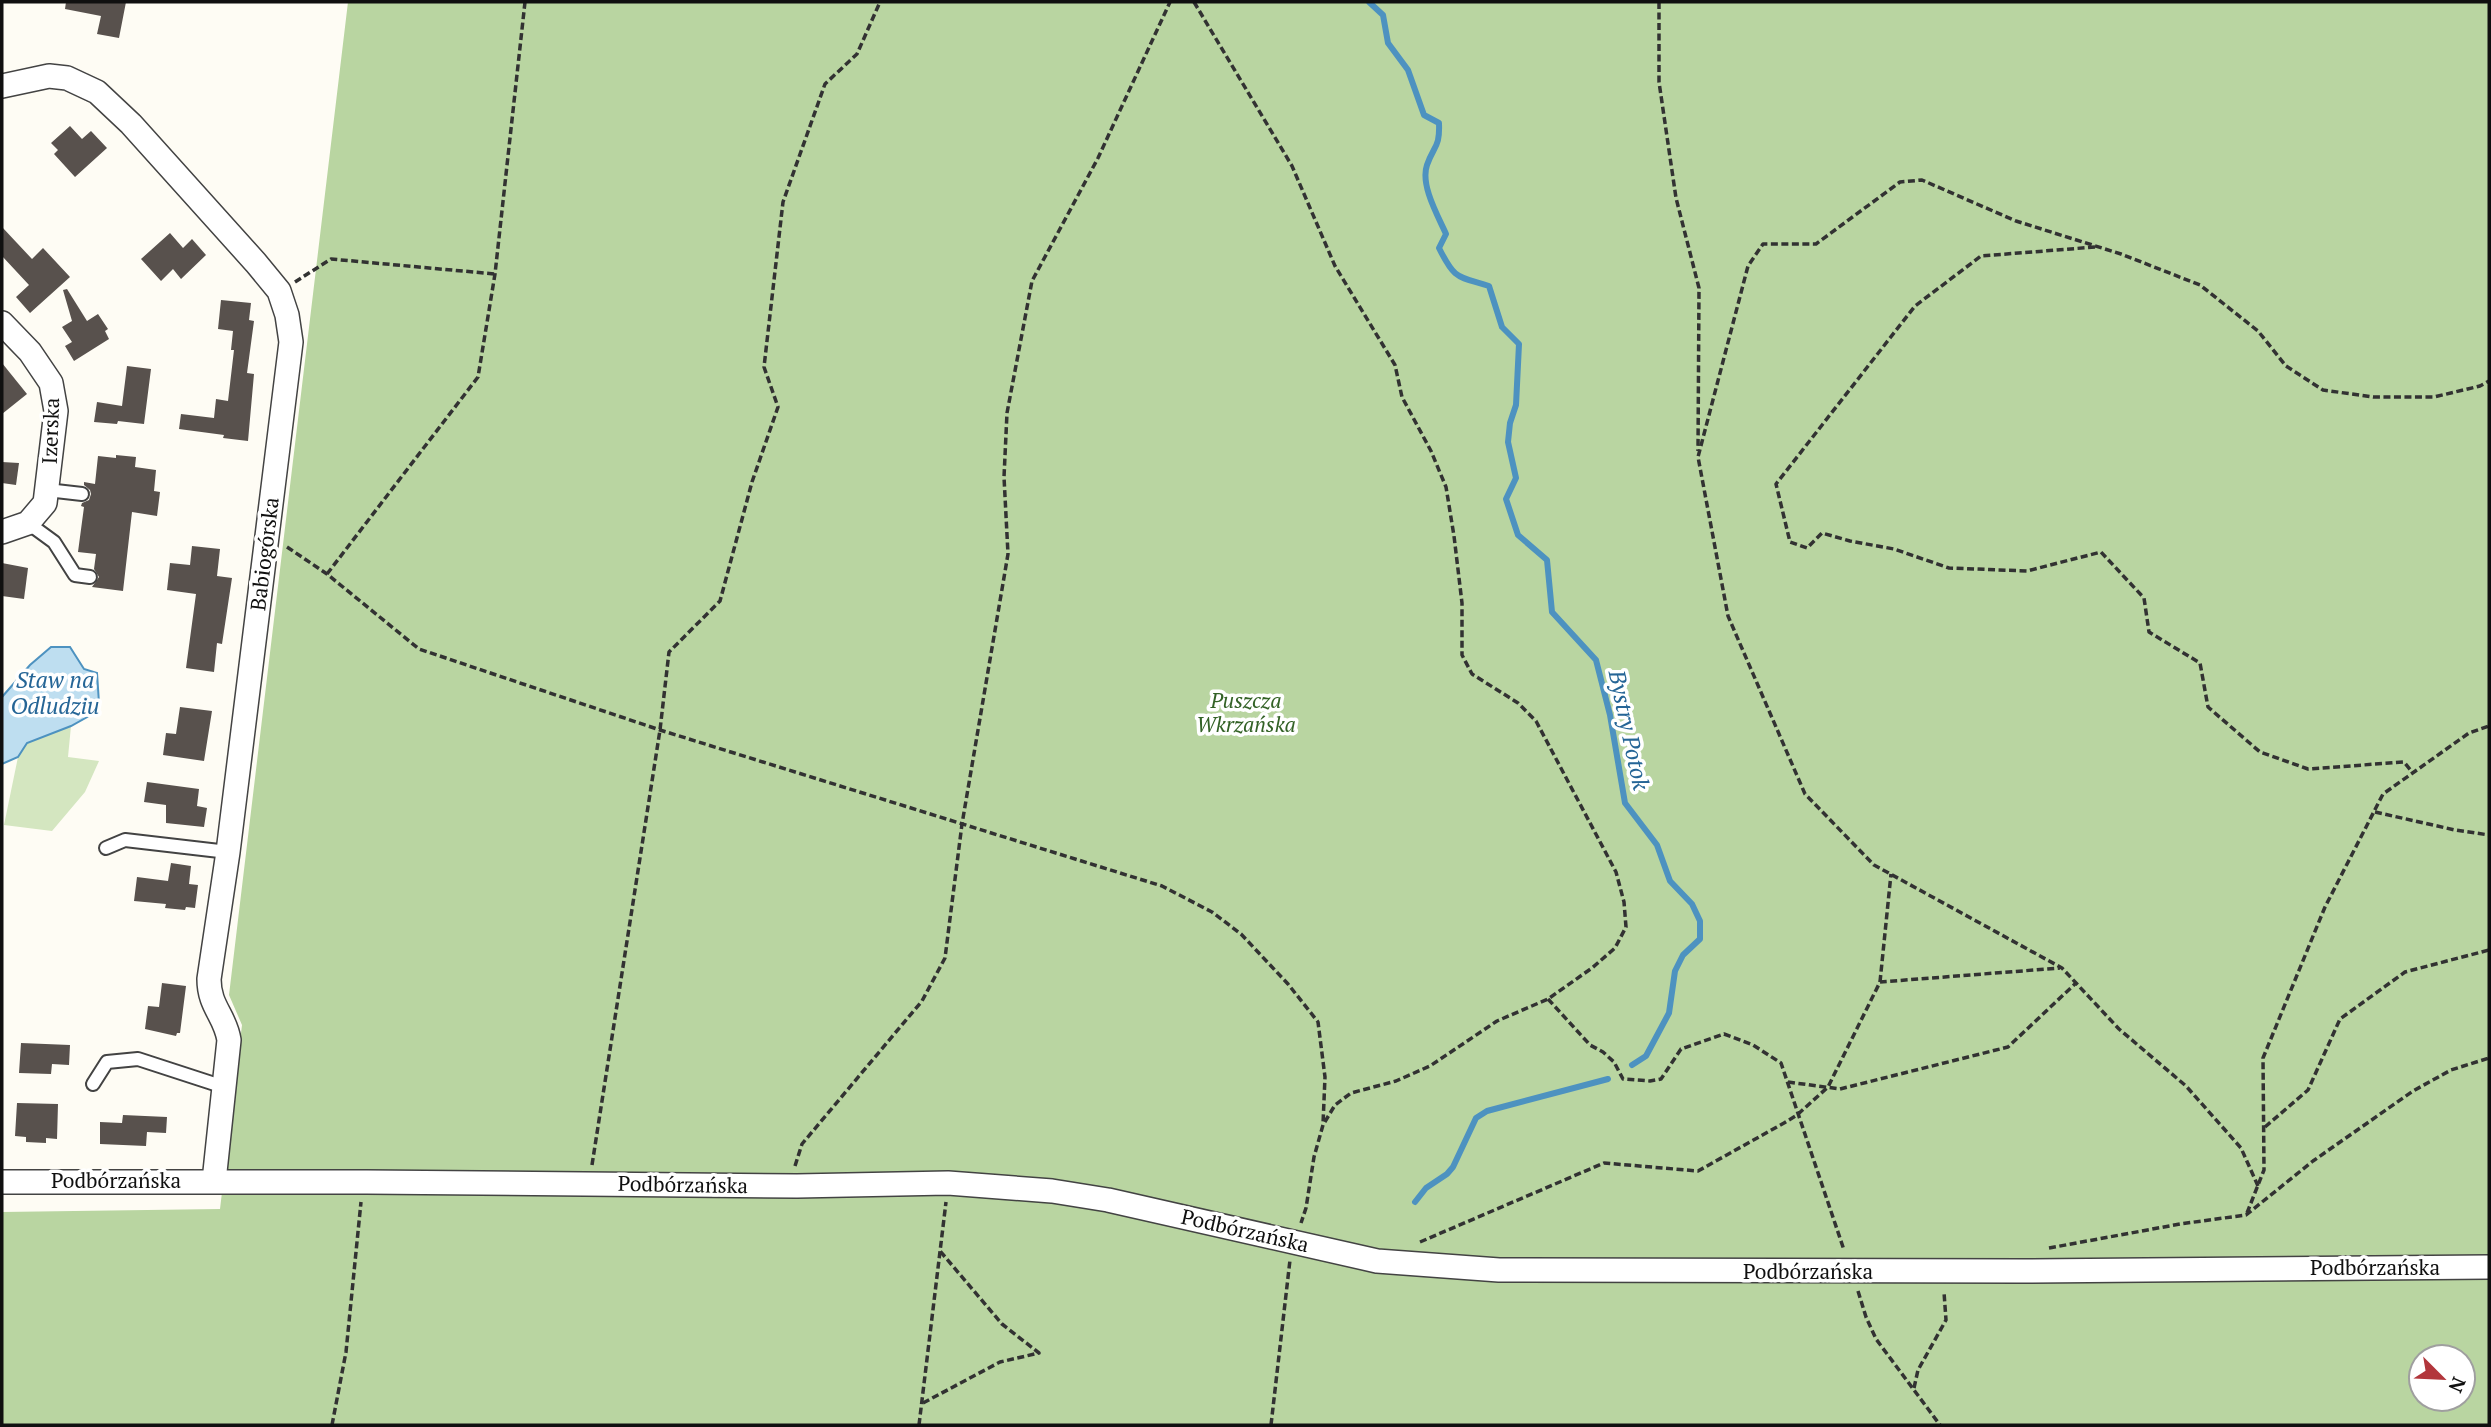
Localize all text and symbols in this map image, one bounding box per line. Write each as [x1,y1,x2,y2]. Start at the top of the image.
street label: Izerska [35,397,65,465]
street label: Babiogórska [243,495,285,612]
water label: Staw na Odludziu [10,664,100,721]
water label: Bystry Potok [1601,666,1658,794]
park label: Puszcza Wkrzańska [1196,686,1296,738]
street label: Podbórzańska [51,1166,181,1194]
street label: Podbórzańska [618,1169,749,1199]
street label: Podbórzańska [1179,1202,1312,1258]
street label: Podbórzańska [2310,1253,2440,1281]
street label: Podbórzańska [1743,1257,1873,1285]
north arrow [2407,1343,2477,1413]
text: N [2443,1373,2472,1397]

